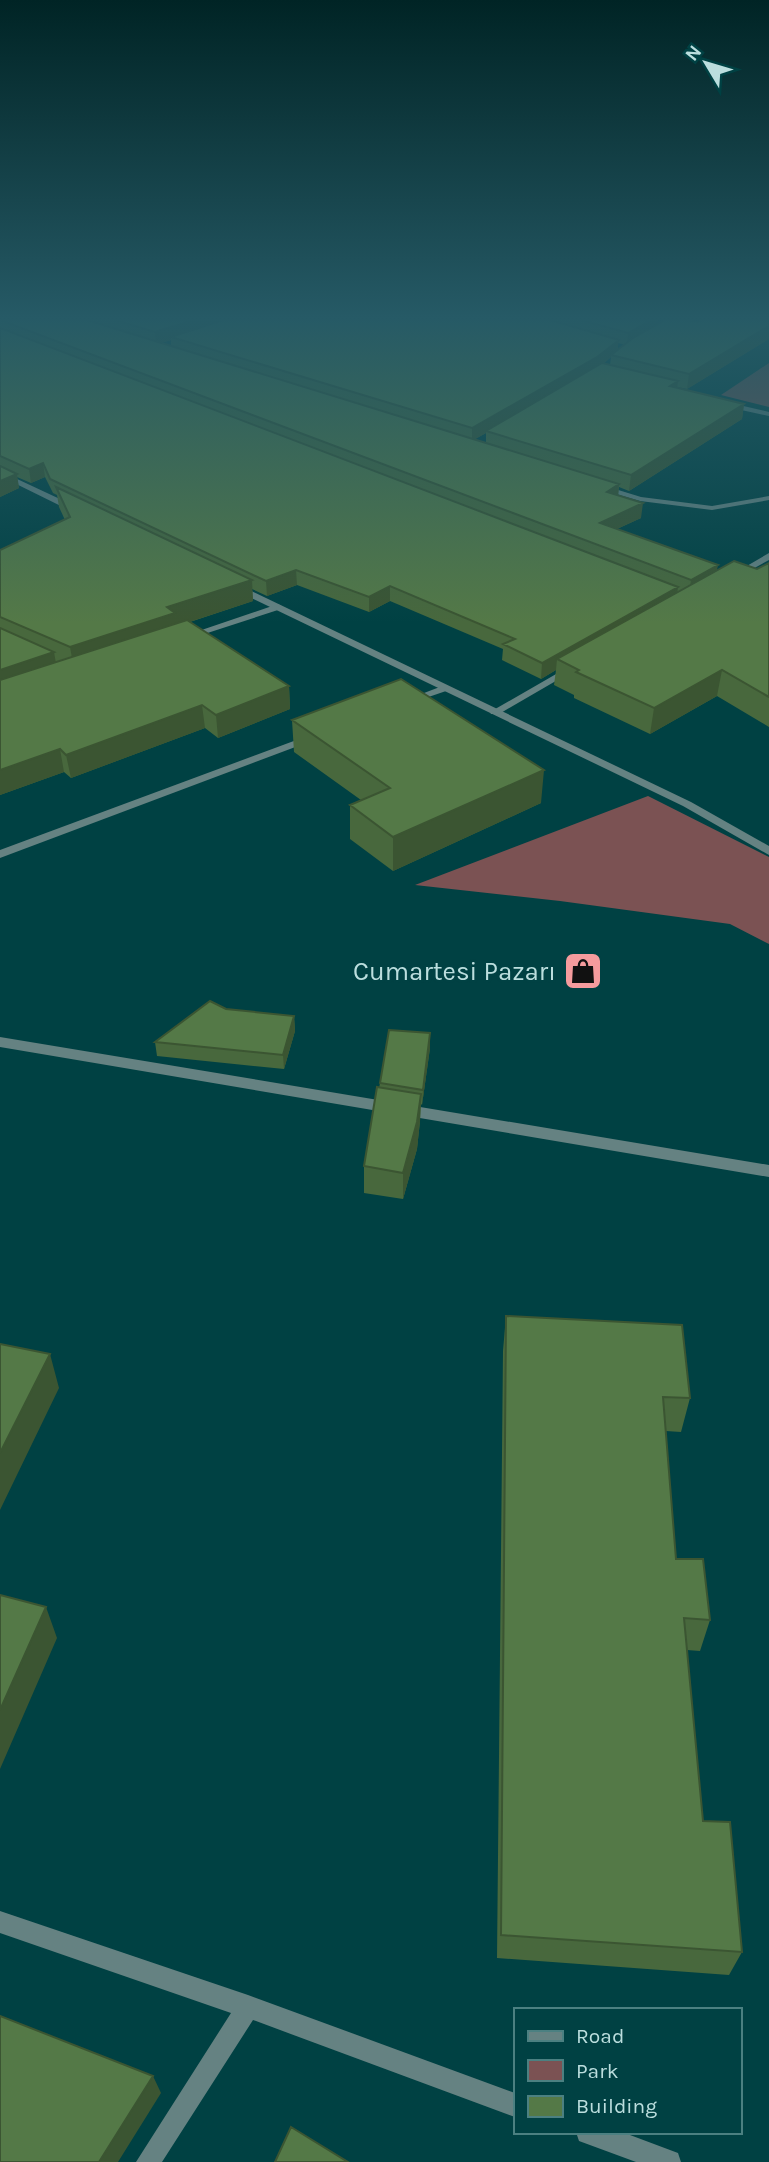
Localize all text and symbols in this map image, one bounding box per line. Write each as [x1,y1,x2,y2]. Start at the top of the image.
north arrow [671,28,741,98]
text: N [681,41,706,65]
shop icon: Cumartesi Pazarı [562,950,604,992]
place label: Cumartesi Pazarı [353,956,556,987]
legend [514,2008,741,2134]
text: Road [576,2024,624,2048]
text: Park [576,2059,619,2083]
text: Building [576,2094,657,2118]

